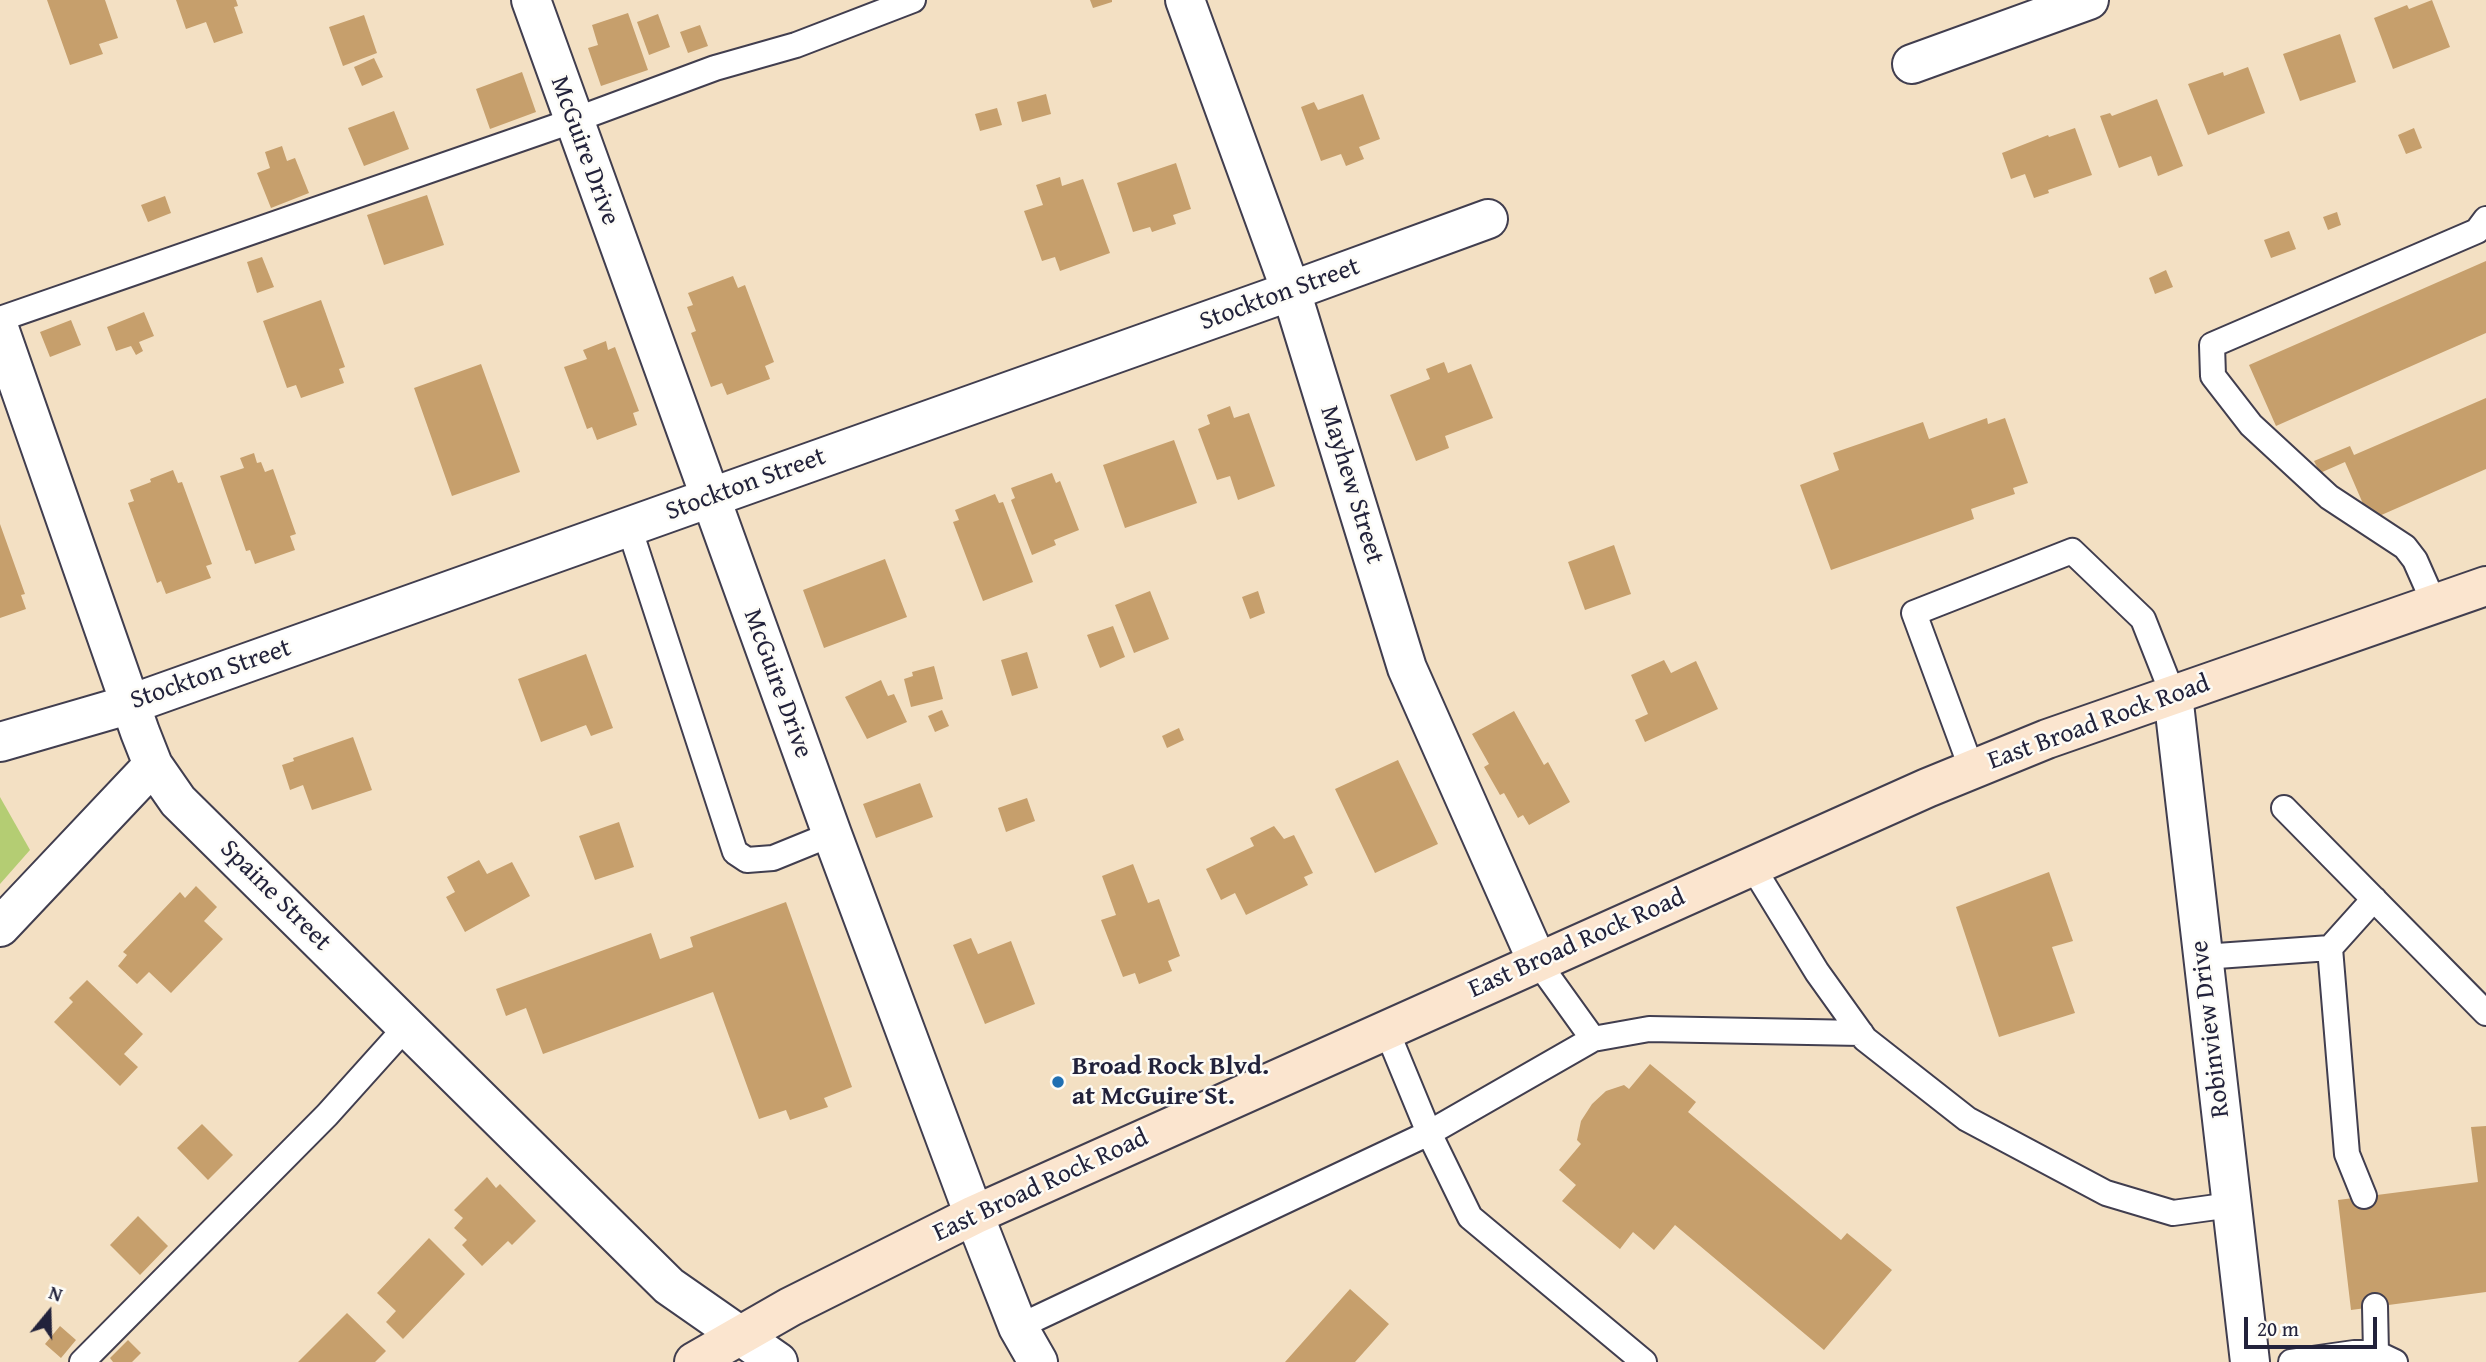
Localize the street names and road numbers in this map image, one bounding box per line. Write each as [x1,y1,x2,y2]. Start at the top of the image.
street label: McGuire Drive [543,72,625,230]
street label: Stockton Street [1196,252,1364,338]
street label: Mayhew Street [1312,402,1390,568]
street label: Stockton Street [662,442,830,528]
street label: McGuire Drive [736,605,818,763]
street label: Stockton Street [126,633,296,717]
street label: East Broad Rock Road [1984,668,2214,778]
street label: Spaine Street [213,834,337,958]
street label: East Broad Rock Road [1464,882,1690,1006]
street label: Robinview Drive [2185,938,2237,1120]
street label: East Broad Rock Road [929,1123,1153,1249]

